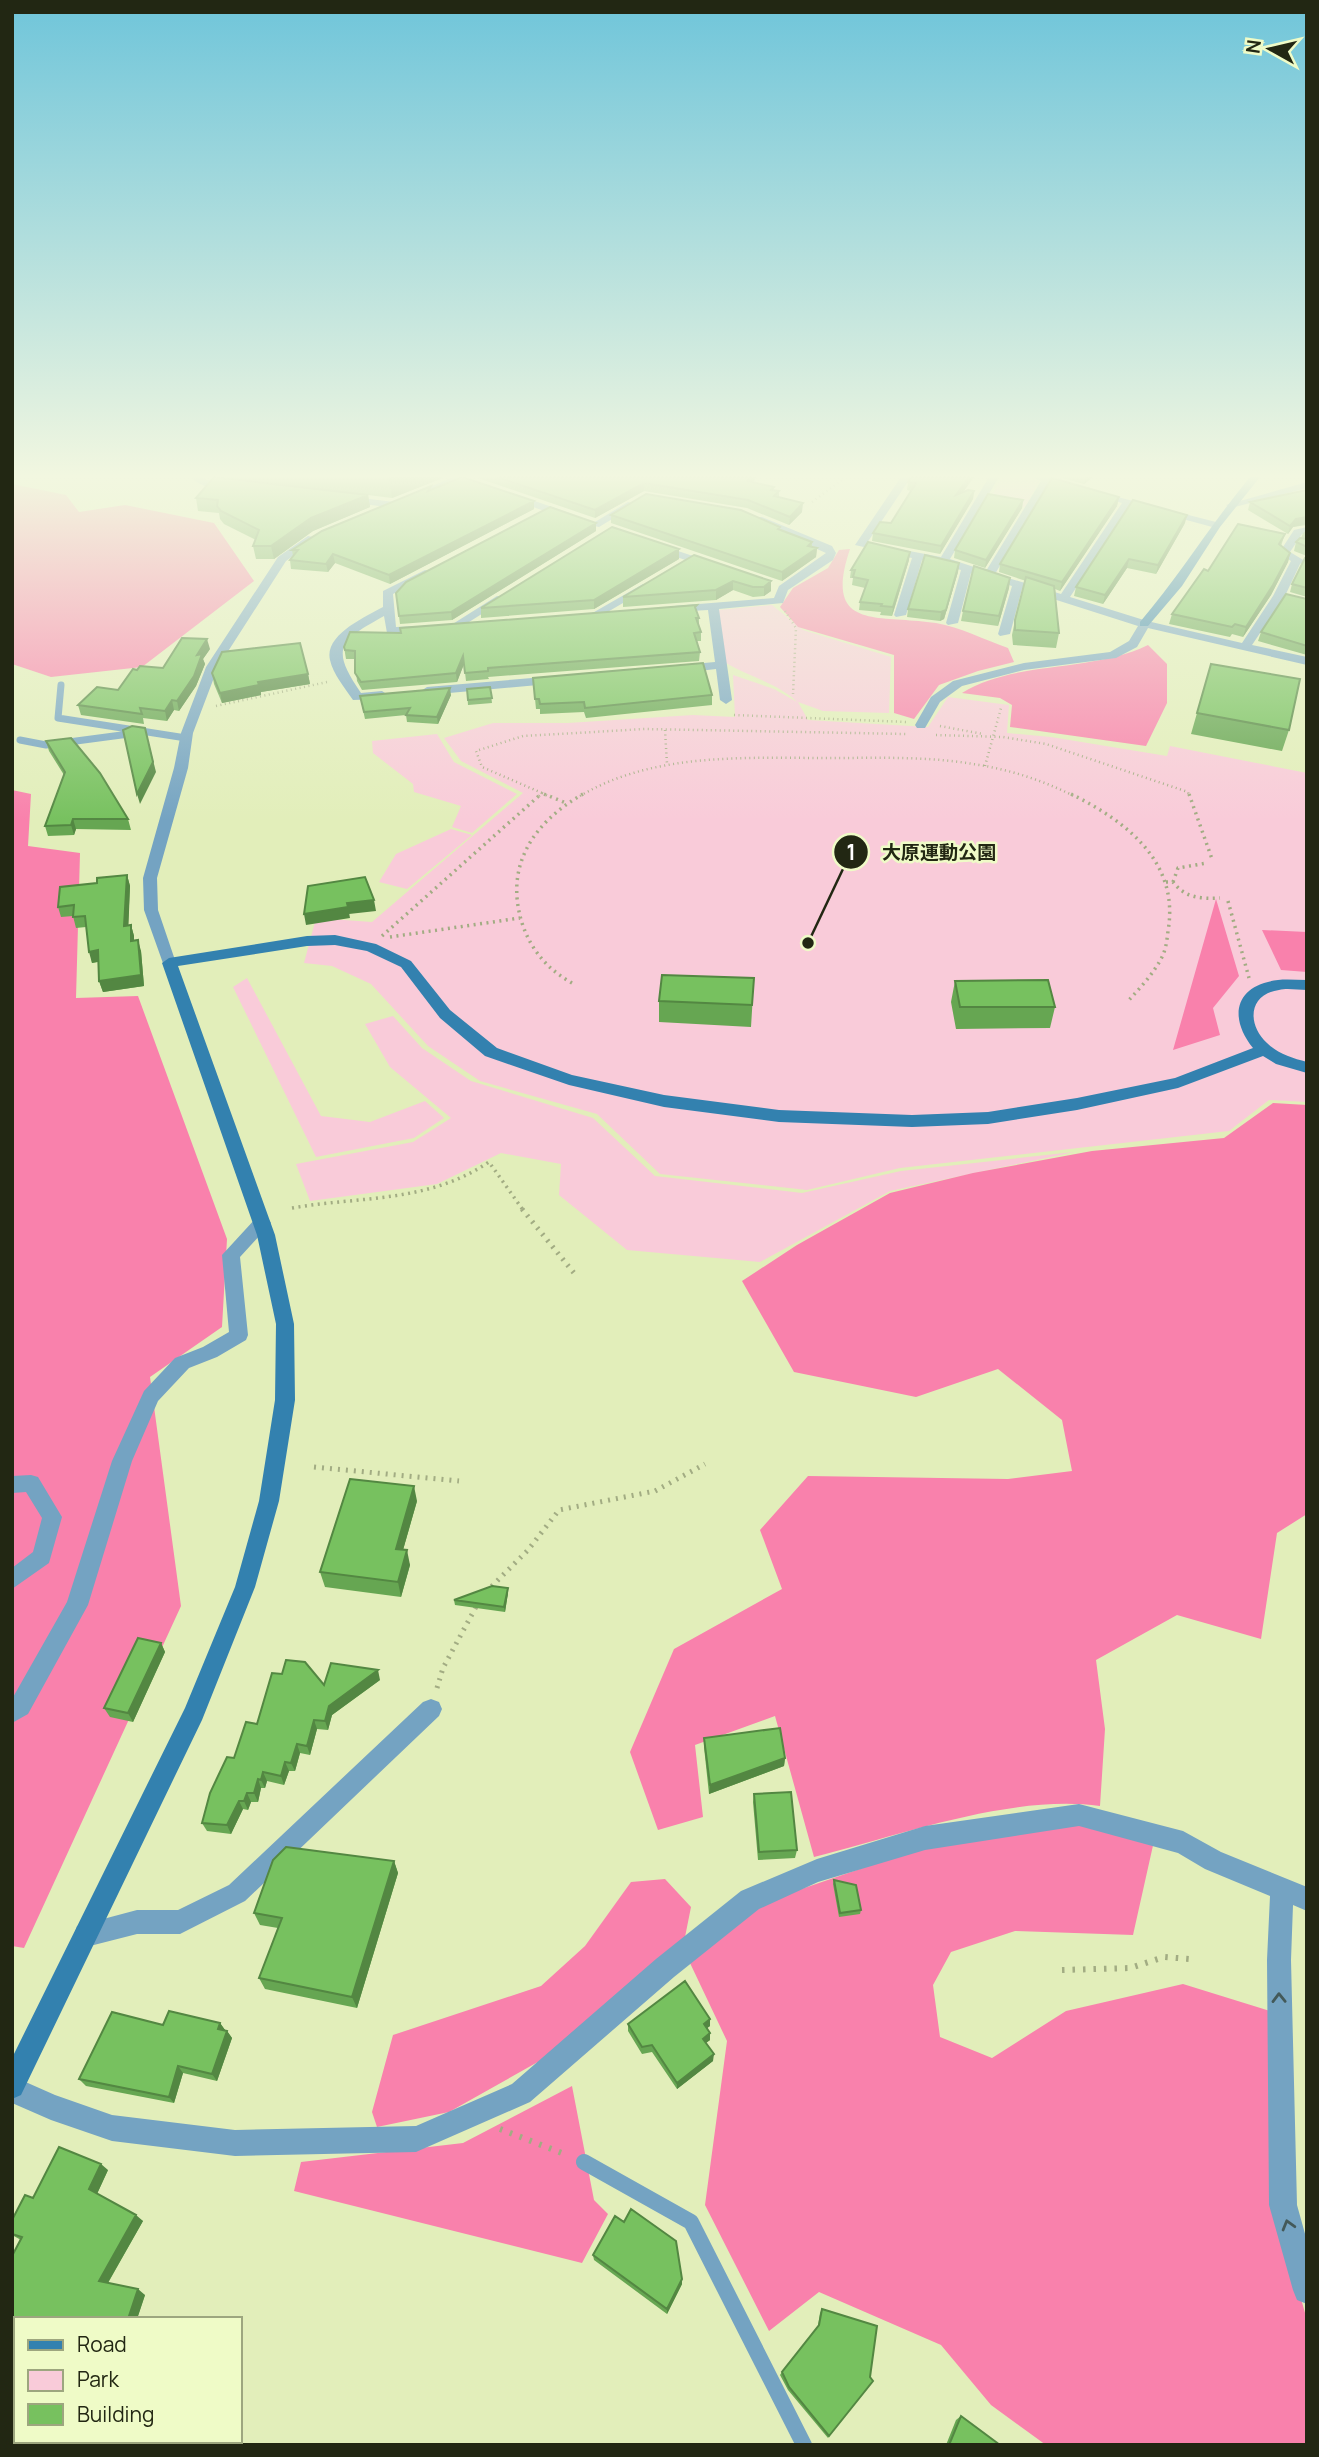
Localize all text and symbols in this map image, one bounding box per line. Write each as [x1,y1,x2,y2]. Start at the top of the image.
north arrow [1235,14,1305,84]
text: N [1239,38,1267,55]
callout: 大原運動公園 [833,832,1010,872]
text: 1 [846,838,856,866]
text: 大原運動公園 [882,839,996,865]
one-way arrow [1272,1992,1287,2003]
one-way arrow [1282,2219,1297,2231]
legend [14,2317,242,2443]
text: Road [77,2330,127,2358]
text: Park [77,2365,119,2393]
text: Building [77,2400,154,2428]

